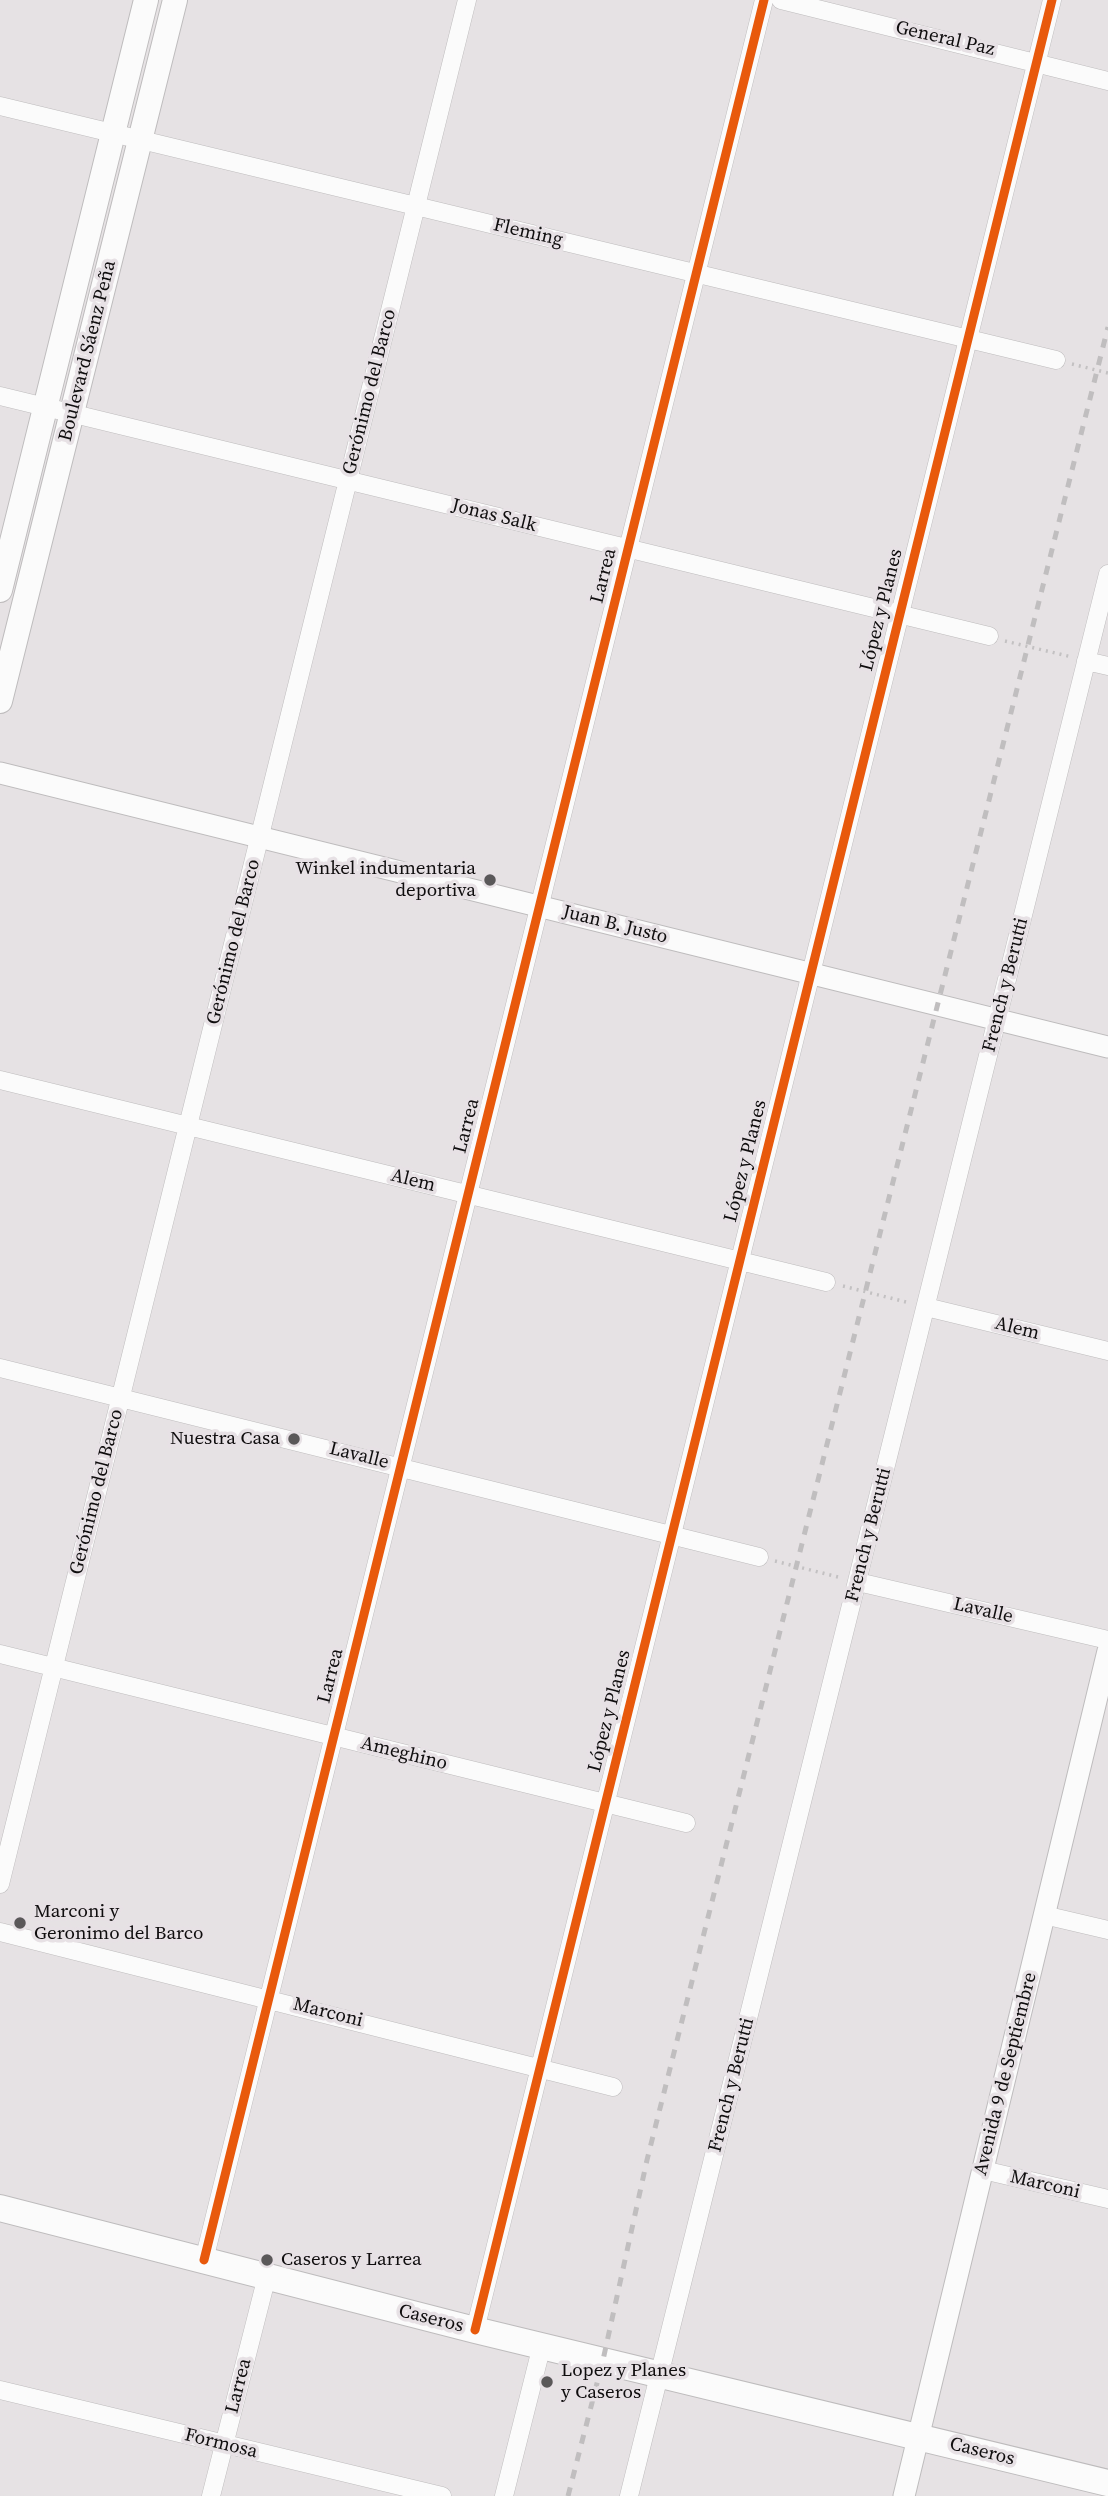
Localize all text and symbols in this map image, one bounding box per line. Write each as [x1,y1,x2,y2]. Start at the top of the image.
street label: General Paz [893,17,997,61]
street label: Fleming [491,214,565,252]
street label: Boulevard Sáenz Peña [54,258,122,444]
street label: Gerónimo del Barco [338,307,402,477]
street label: Jonas Salk [449,494,539,538]
street label: Larrea [586,546,622,606]
street label: López y Planes [856,546,908,674]
street label: Gerónimo del Barco [202,857,266,1027]
place label: Winkel indumentaria deportiva [295,858,476,902]
marker: Winkel indumentaria deportiva [482,872,498,888]
street label: Juan B. Justo [560,901,670,949]
street label: French y Berutti [978,915,1034,1055]
street label: Larrea [449,1096,485,1156]
street label: López y Planes [720,1097,772,1225]
street label: Alem [388,1164,438,1198]
street label: Alem [992,1312,1042,1346]
street label: Gerónimo del Barco [65,1407,129,1577]
place label: Nuestra Casa [170,1428,280,1450]
marker: Nuestra Casa [286,1431,302,1447]
street label: Lavalle [327,1438,391,1474]
street label: French y Berutti [841,1465,897,1605]
street label: Lavalle [951,1593,1015,1629]
street label: Larrea [313,1646,349,1706]
street label: López y Planes [584,1647,636,1775]
street label: Ameghino [358,1732,450,1776]
place label: Marconi y Geronimo del Barco [34,1901,204,1945]
marker: Marconi y Geronimo del Barco [12,1915,28,1931]
street label: Avenida 9 de Septiembre [970,1970,1042,2178]
street label: Marconi [291,1993,365,2033]
street label: French y Berutti [704,2015,760,2155]
street label: Marconi [1008,2166,1082,2204]
place label: Caseros y Larrea [281,2249,422,2271]
marker: Caseros y Larrea [259,2252,275,2268]
street label: Caseros [396,2300,466,2338]
street label: Larrea [221,2356,257,2416]
place label: Lopez y Planes y Caseros [561,2360,686,2404]
marker: Lopez y Planes y Caseros [539,2374,555,2390]
street label: Formosa [182,2424,260,2464]
street label: Caseros [947,2433,1017,2471]

